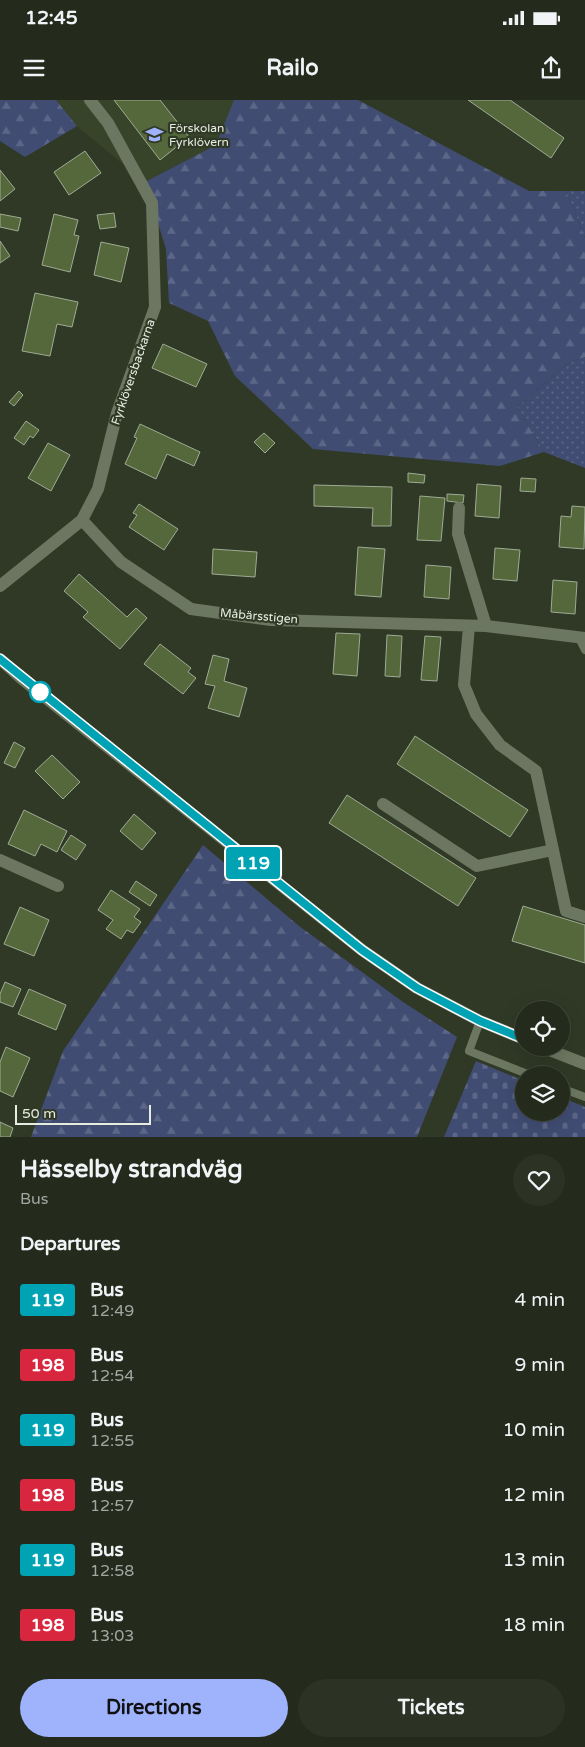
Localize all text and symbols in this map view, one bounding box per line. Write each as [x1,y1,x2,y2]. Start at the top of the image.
text: 12:45 [25,7,78,29]
icon: menu [20,54,48,82]
icon: share [537,54,565,82]
text: Railo [266,55,319,81]
place label: Förskolan Fyrklövern [169,121,229,149]
school or university icon: Förskolan Fyrklövern [145,125,165,145]
street label: Fyrklöversbackarna [108,317,158,427]
street label: Måbärsstigen [220,606,298,626]
unlabelled marker [29,681,51,703]
line badge: 119 [224,847,282,879]
text: 119 [236,852,270,874]
map controls [515,1001,570,1121]
button: locate [515,1001,570,1056]
button: layers [515,1066,570,1121]
scale bar [15,1102,151,1125]
text: 50 m [22,1105,56,1122]
button: heart [513,1154,565,1206]
text: Hässelby strandväg [20,1155,243,1184]
text: Bus [20,1189,48,1209]
text: Departures [20,1233,120,1255]
text: Bus [90,1279,124,1301]
text: 119 [31,1289,64,1311]
text: 4 min [514,1289,565,1311]
text: 12:49 [90,1301,134,1321]
text: Bus [90,1344,124,1366]
text: 198 [31,1354,64,1376]
text: 9 min [514,1354,565,1376]
text: 12:54 [90,1366,134,1386]
text: Bus [90,1409,124,1431]
text: 119 [31,1419,64,1441]
text: 10 min [502,1419,565,1441]
text: 12:55 [90,1431,134,1451]
text: Bus [90,1474,124,1496]
text: 198 [31,1484,64,1506]
text: 12 min [502,1484,565,1506]
text: 12:57 [90,1496,134,1516]
text: Bus [90,1539,124,1561]
text: 119 [31,1549,64,1571]
text: 13 min [502,1549,565,1571]
text: 12:58 [90,1561,134,1581]
text: Bus [90,1604,124,1626]
text: 198 [31,1614,64,1636]
text: 18 min [502,1614,565,1636]
text: 13:03 [90,1626,134,1646]
button: Directions [20,1679,288,1737]
button: Tickets [298,1679,565,1737]

